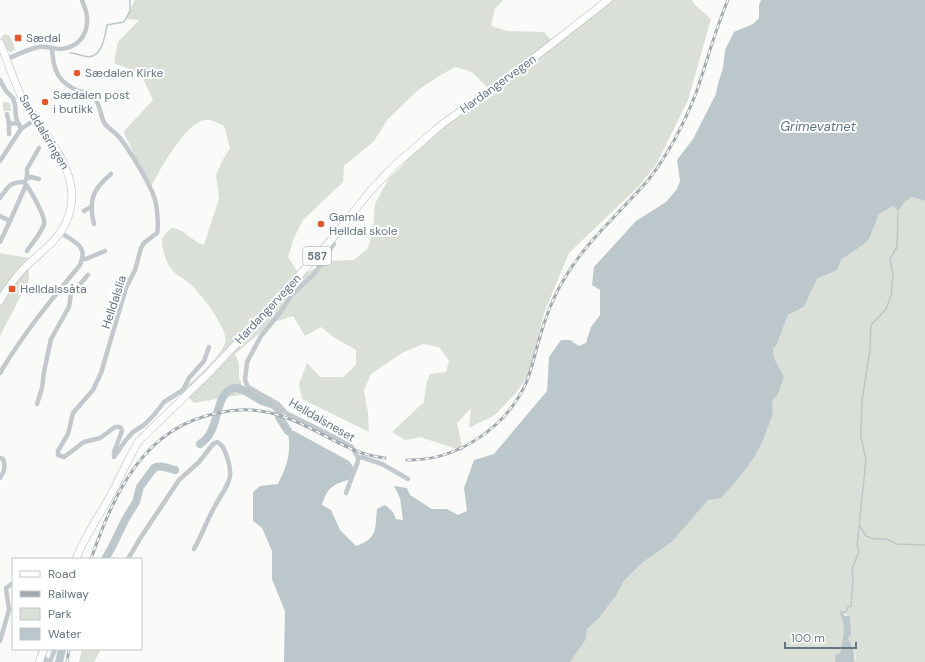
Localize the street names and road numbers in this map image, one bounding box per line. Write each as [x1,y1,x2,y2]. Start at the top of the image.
street label: Hardangervegen [457,51,539,117]
street label: Sanddalsringen [15,91,73,173]
road number: 587 [303,247,331,265]
street label: Hardangervegen [231,270,305,348]
street label: Helldalslia [98,273,130,331]
street label: Helldalsneset [286,395,358,446]

